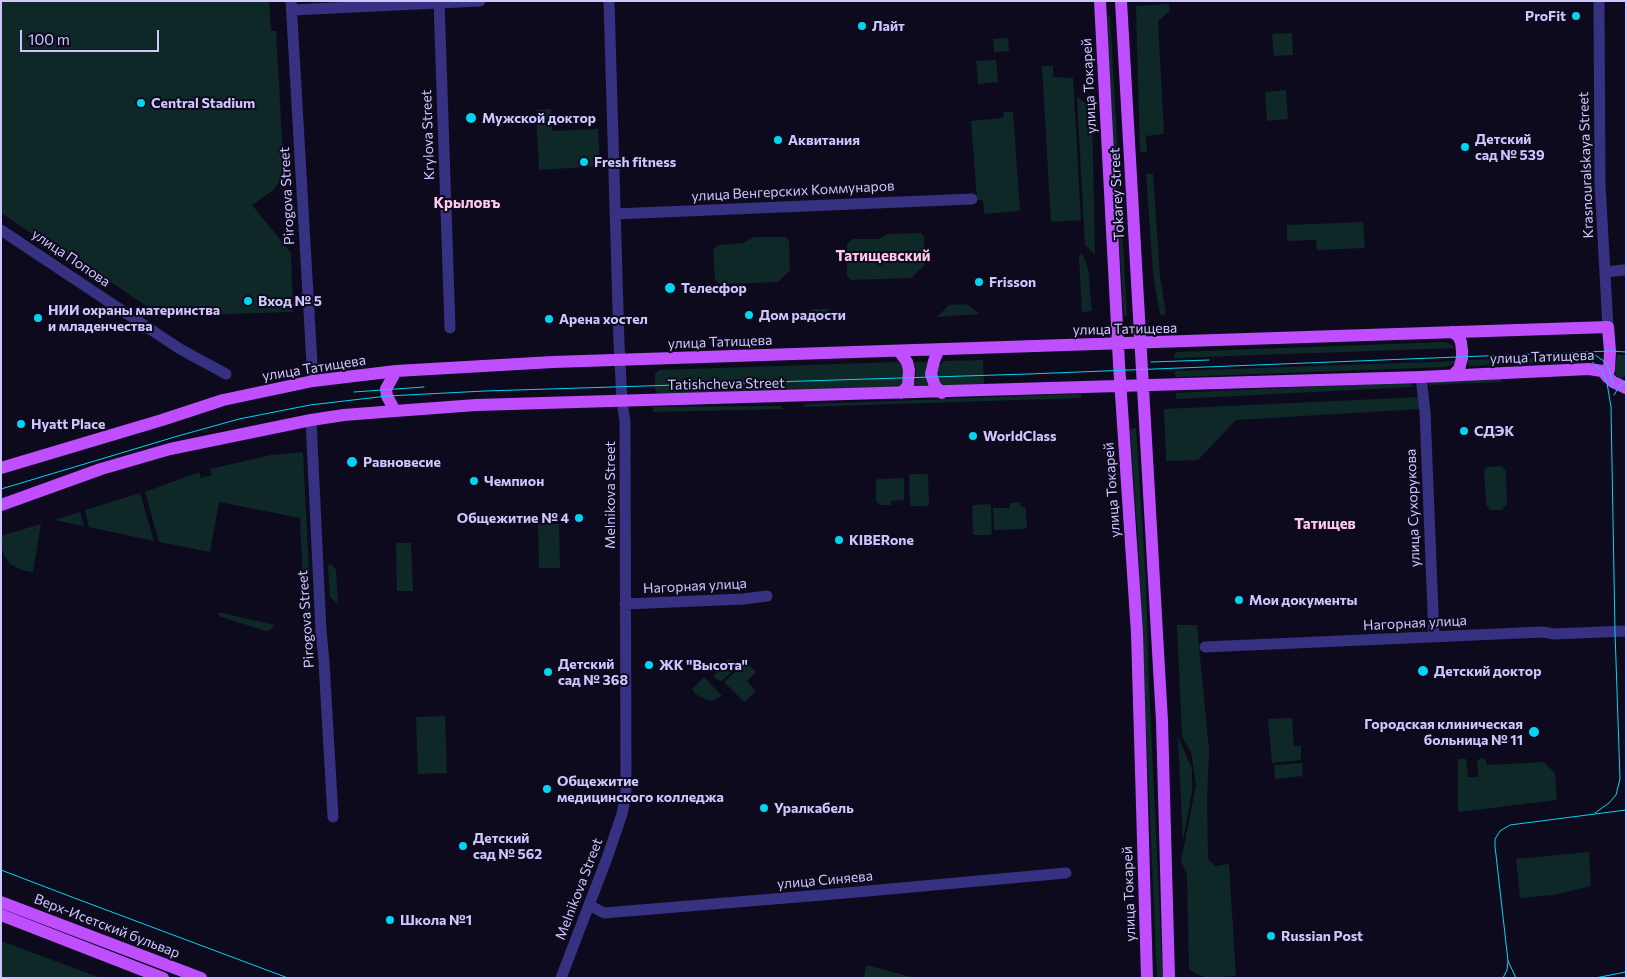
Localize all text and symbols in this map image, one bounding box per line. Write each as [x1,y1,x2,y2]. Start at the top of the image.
place label: ProFit [1525,8,1566,24]
marker: ProFit [1570,10,1582,22]
place label: Лайт [872,18,905,34]
scale bar [22,20,161,52]
marker: Лайт [856,20,868,32]
text: 100 m [28,30,70,48]
street label: улица Токарей [1078,38,1100,134]
street label: Krylova Street [418,89,438,181]
street label: Krasnouralskaya Street [1575,91,1597,239]
place label: Central Stadium [151,95,255,111]
marker: Central Stadium [135,97,147,109]
place label: Мужской доктор [482,110,596,126]
marker: Мужской доктор [464,111,478,125]
place label: Детский сад № 539 [1475,131,1545,164]
place label: Аквитания [788,132,860,148]
marker: Аквитания [772,134,784,146]
marker: Детский сад № 539 [1459,141,1471,153]
street label: Pirogova Street [276,146,298,246]
street label: Tokarey Street [1106,147,1128,241]
place label: Fresh fitness [594,154,676,170]
marker: Fresh fitness [578,156,590,168]
street label: улица Венгерских Коммунаров [691,177,895,205]
district label: Крыловъ [434,194,500,212]
street label: улица Попова [29,226,113,290]
district label: Татищевский [836,247,930,265]
place label: Frisson [989,274,1036,290]
marker: Frisson [973,276,985,288]
place label: Телесфор [681,280,747,296]
marker: Телесфор [663,281,677,295]
place label: Вход № 5 [258,293,322,309]
marker: Вход № 5 [242,295,254,307]
place label: НИИ охраны материнства и младенчества [48,302,220,334]
place label: Дом радости [759,307,846,323]
marker: Дом радости [743,309,755,321]
place label: Арена хостел [559,311,648,327]
marker: НИИ охраны материнства и младенчества [32,312,44,324]
marker: Арена хостел [543,313,555,325]
street label: улица Татищева [1073,320,1177,338]
street label: улица Татищева [667,332,773,352]
street label: улица Татищева [1489,347,1595,367]
street label: улица Татищева [261,352,367,384]
street label: Tatishcheva Street [667,375,785,393]
place label: Hyatt Place [31,416,105,432]
marker: Hyatt Place [15,418,27,430]
place label: СДЭК [1474,423,1514,439]
marker: СДЭК [1458,425,1470,437]
place label: WorldClass [983,428,1057,444]
marker: WorldClass [967,430,979,442]
street label: Melnikova Street [602,441,618,549]
street label: улица Токарей [1100,442,1124,538]
street label: улица Сухорукова [1403,448,1423,568]
place label: Равновесие [363,454,441,470]
marker: Равновесие [345,455,359,469]
place label: Чемпион [484,473,544,489]
marker: Чемпион [468,475,480,487]
place label: Общежитие № 4 [457,510,569,526]
marker: Общежитие № 4 [573,512,585,524]
district label: Татищев [1294,515,1356,533]
place label: KIBERone [849,532,914,548]
marker: KIBERone [833,534,845,546]
street label: Pirogova Street [294,569,318,669]
street label: Нагорная улица [643,575,747,597]
place label: Мои документы [1249,592,1358,608]
marker: Мои документы [1233,594,1245,606]
street label: Нагорная улица [1363,612,1467,634]
place label: Детский сад № 368 [558,656,628,689]
place label: ЖК "Высота" [659,657,748,673]
marker: ЖК "Высота" [643,659,655,671]
place label: Детский доктор [1434,663,1541,679]
marker: Детский доктор [1416,664,1430,678]
marker: Детский сад № 368 [542,666,554,678]
place label: Городская клиническая больница № 11 [1364,716,1523,749]
marker: Городская клиническая больница № 11 [1527,725,1541,739]
place label: Общежитие медицинского колледжа [557,773,724,806]
marker: Общежитие медицинского колледжа [541,783,553,795]
place label: Уралкабель [774,800,854,816]
marker: Уралкабель [758,802,770,814]
place label: Детский сад № 562 [473,830,542,862]
street label: Melnikova Street [552,836,606,942]
marker: Детский сад № 562 [457,840,469,852]
street label: улица Токарей [1119,846,1139,942]
street label: улица Синяева [776,867,874,893]
street label: Верх-Исетский бульвар [32,890,182,962]
place label: Школа №1 [400,912,472,928]
marker: Школа №1 [384,914,396,926]
place label: Russian Post [1281,928,1363,944]
marker: Russian Post [1265,930,1277,942]

